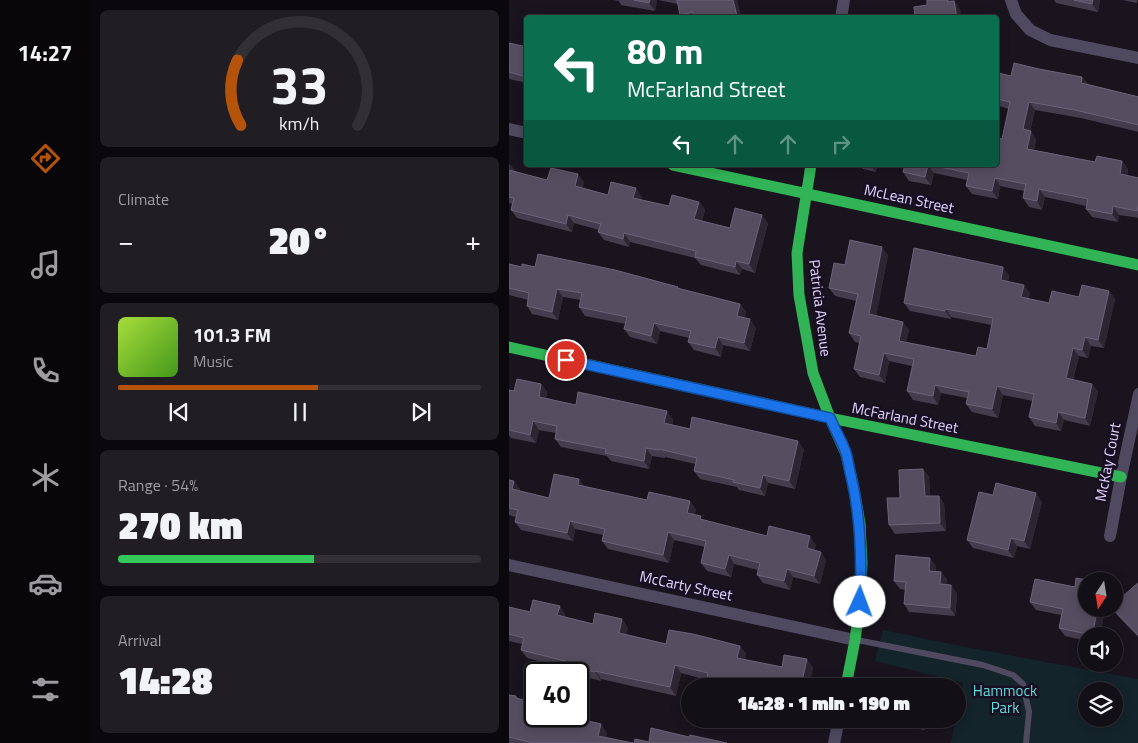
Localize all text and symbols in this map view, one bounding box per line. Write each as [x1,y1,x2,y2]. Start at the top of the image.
text: 80 m [627,24,703,78]
icon: left [544,35,609,100]
text: 14:27 [18,36,72,70]
text: 33 [270,45,329,124]
text: McFarland Street [627,72,786,106]
text: km/h [279,110,320,137]
icon: left [668,130,696,158]
icon: ahead [721,130,749,158]
icon: ahead [774,130,802,158]
icon: right [827,130,855,158]
icon: directions [28,141,63,176]
street label: McLean Street [862,178,957,219]
text: Climate [118,187,169,211]
text: 20° [268,211,331,269]
text: − [118,219,134,262]
text: + [465,219,481,262]
icon: music [28,247,63,282]
street label: Patricia Avenue [803,258,838,358]
text: 101.3 FM [193,320,271,349]
pin [545,339,587,381]
icon: arrive [552,346,580,374]
text: Music [193,349,233,373]
icon: phone [28,353,63,388]
street label: McFarland Street [850,396,961,439]
icon: previous [165,398,193,426]
icon: pause [286,398,314,426]
icon: next [407,398,435,426]
street label: McKay Court [1089,420,1127,503]
icon: climate [28,460,63,495]
text: Range · 54% [118,473,198,497]
text: 270 km [118,496,243,554]
street label: McCarty Street [638,564,735,607]
icon: car [28,566,63,601]
north arrow [1078,572,1123,618]
map controls [1078,572,1123,727]
position arrow [833,575,885,627]
button: sound [1078,627,1123,672]
text: Arrival [118,628,161,652]
text: 14:28 [118,651,213,709]
speed limit sign: 40 [524,662,589,727]
icon: filters [28,672,63,707]
park label: Hammock Park [973,679,1037,719]
button: layers [1078,682,1123,727]
text: 14:28 · 1 min · 190 m [737,688,910,717]

